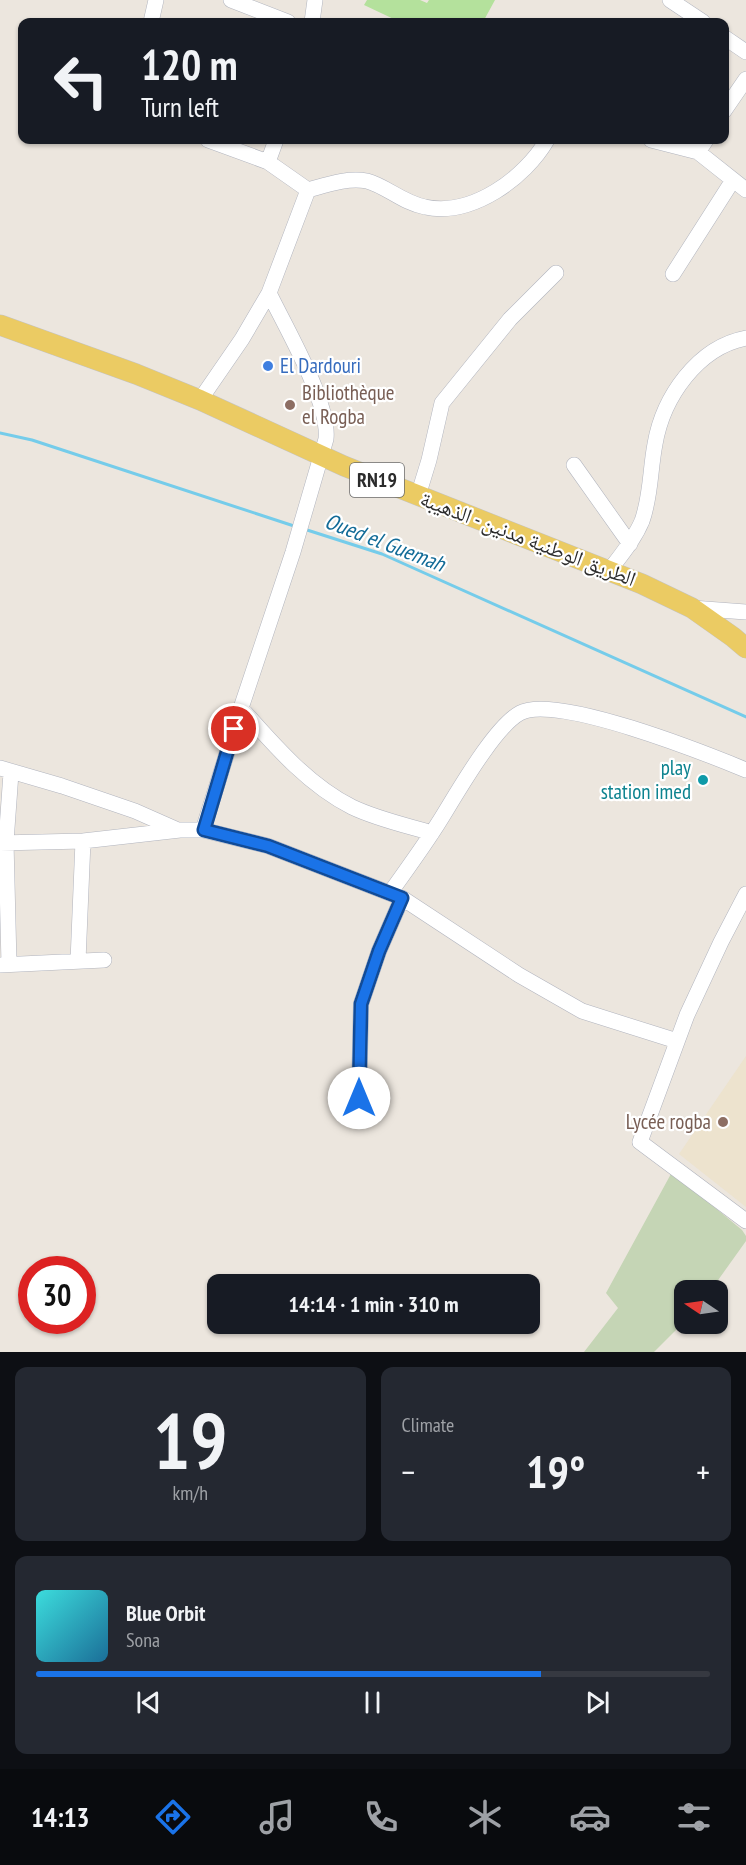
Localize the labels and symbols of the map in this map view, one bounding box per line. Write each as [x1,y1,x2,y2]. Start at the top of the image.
place label: El Dardouri [280,352,361,379]
marker: El Dardouri [261,359,275,373]
place label: Bibliothèque el Rogba [302,379,394,430]
marker: Bibliothèque el Rogba [283,398,297,412]
road number: RN19 [350,463,404,497]
street label: الطريق الوطنية مدنين - الذهيبة [416,485,640,592]
water label: Oued el Guemah [321,506,450,578]
pin [208,703,259,754]
place label: play station imed [601,754,691,805]
marker: play station imed [696,773,710,787]
position arrow [327,1066,391,1130]
place label: Lycée rogba [626,1108,711,1135]
marker: Lycée rogba [716,1115,730,1129]
speed limit sign: 30 [18,1256,96,1334]
north arrow [674,1280,728,1334]

